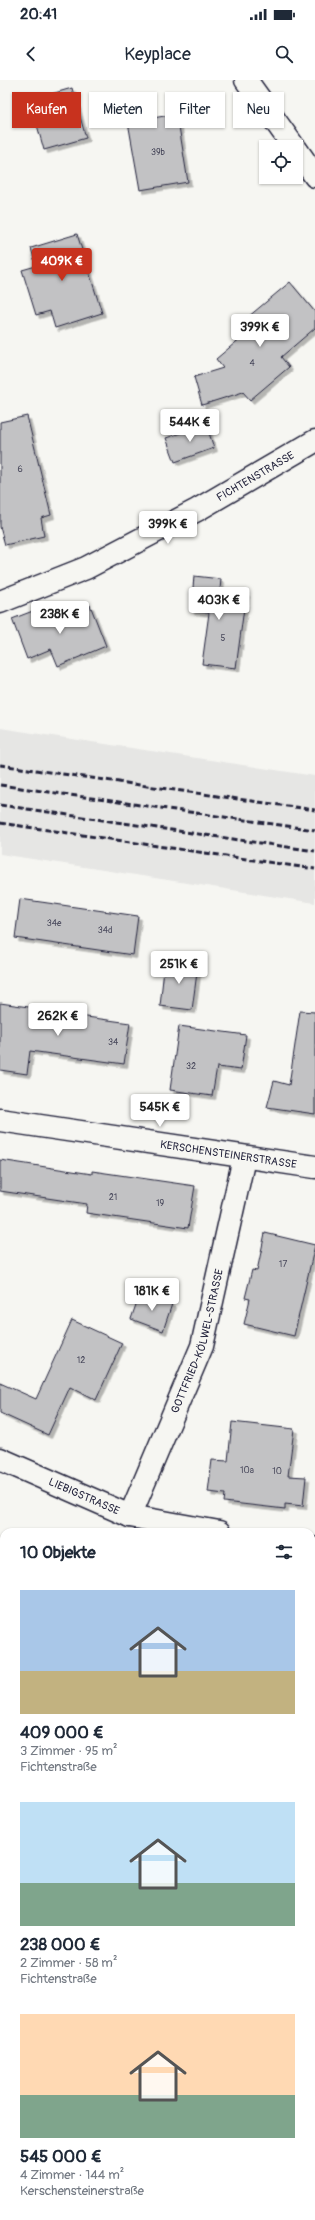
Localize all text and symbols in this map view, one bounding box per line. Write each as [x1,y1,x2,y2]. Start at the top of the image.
text: 20:41 [20,5,57,24]
icon: back [20,43,42,65]
text: Keyplace [124,43,191,66]
icon: search [273,43,295,65]
chip: Kaufen [12,92,81,128]
chip: Mieten [89,92,157,128]
chip: Filter [165,92,225,128]
chip: Neu [233,92,284,128]
map controls [259,140,303,184]
button: locate [259,140,303,184]
house number: 39b [151,147,166,158]
pin: 409K € [29,248,95,282]
text: 409K € [41,253,83,269]
pin: 399K € [227,314,293,348]
text: 399K € [240,319,280,335]
house number: 4 [249,358,255,369]
pin: 544K € [157,409,223,443]
text: 544K € [169,414,211,430]
street label: FICHTENSTRASSE [214,448,296,504]
house number: 6 [17,464,23,475]
pin: 399K € [135,511,201,545]
text: 399K € [148,516,188,532]
pin: 403K € [186,587,252,621]
text: 403K € [198,592,240,608]
pin: 238K € [27,601,93,635]
text: 238K € [40,606,80,622]
house number: 5 [221,633,226,644]
house number: 34e [47,918,62,929]
house number: 34d [98,925,112,936]
pin: 251K € [146,951,212,985]
text: 251K € [160,956,198,972]
pin: 262K € [25,1003,91,1037]
text: 262K € [37,1008,79,1024]
house number: 34 [108,1037,119,1048]
house number: 32 [186,1061,196,1072]
pin: 545K € [127,1094,193,1128]
text: 545K € [140,1099,180,1115]
street label: KERSCHENSTEINERSTRASSE [159,1137,298,1171]
house number: 21 [109,1192,117,1203]
house number: 19 [156,1198,164,1209]
house number: 17 [279,1259,287,1270]
street label: GOTTFRIED-KÖLWEL-STRASSE [168,1267,226,1415]
pin: 181K € [119,1278,185,1312]
text: 181K € [134,1283,170,1299]
house number: 12 [77,1355,85,1366]
house number: 10a [240,1465,254,1476]
house number: 10 [272,1466,282,1477]
street label: LIEBIGSTRASSE [47,1475,122,1517]
icon: filters [273,1541,295,1563]
text: 10 Objekte [20,1542,96,1563]
icon: home [122,1616,194,1688]
text: 409 000 € [20,1722,104,1743]
text: 3 Zimmer · 95 m² [20,1743,117,1759]
text: Fichtenstraße [20,1759,97,1775]
icon: home [122,1828,194,1900]
text: 238 000 € [20,1934,100,1955]
text: 2 Zimmer · 58 m² [20,1955,117,1971]
text: Fichtenstraße [20,1971,97,1987]
icon: home [122,2040,194,2112]
text: 545 000 € [20,2146,102,2167]
text: 4 Zimmer · 144 m² [20,2167,124,2183]
text: Kerschensteinerstraße [20,2183,144,2199]

